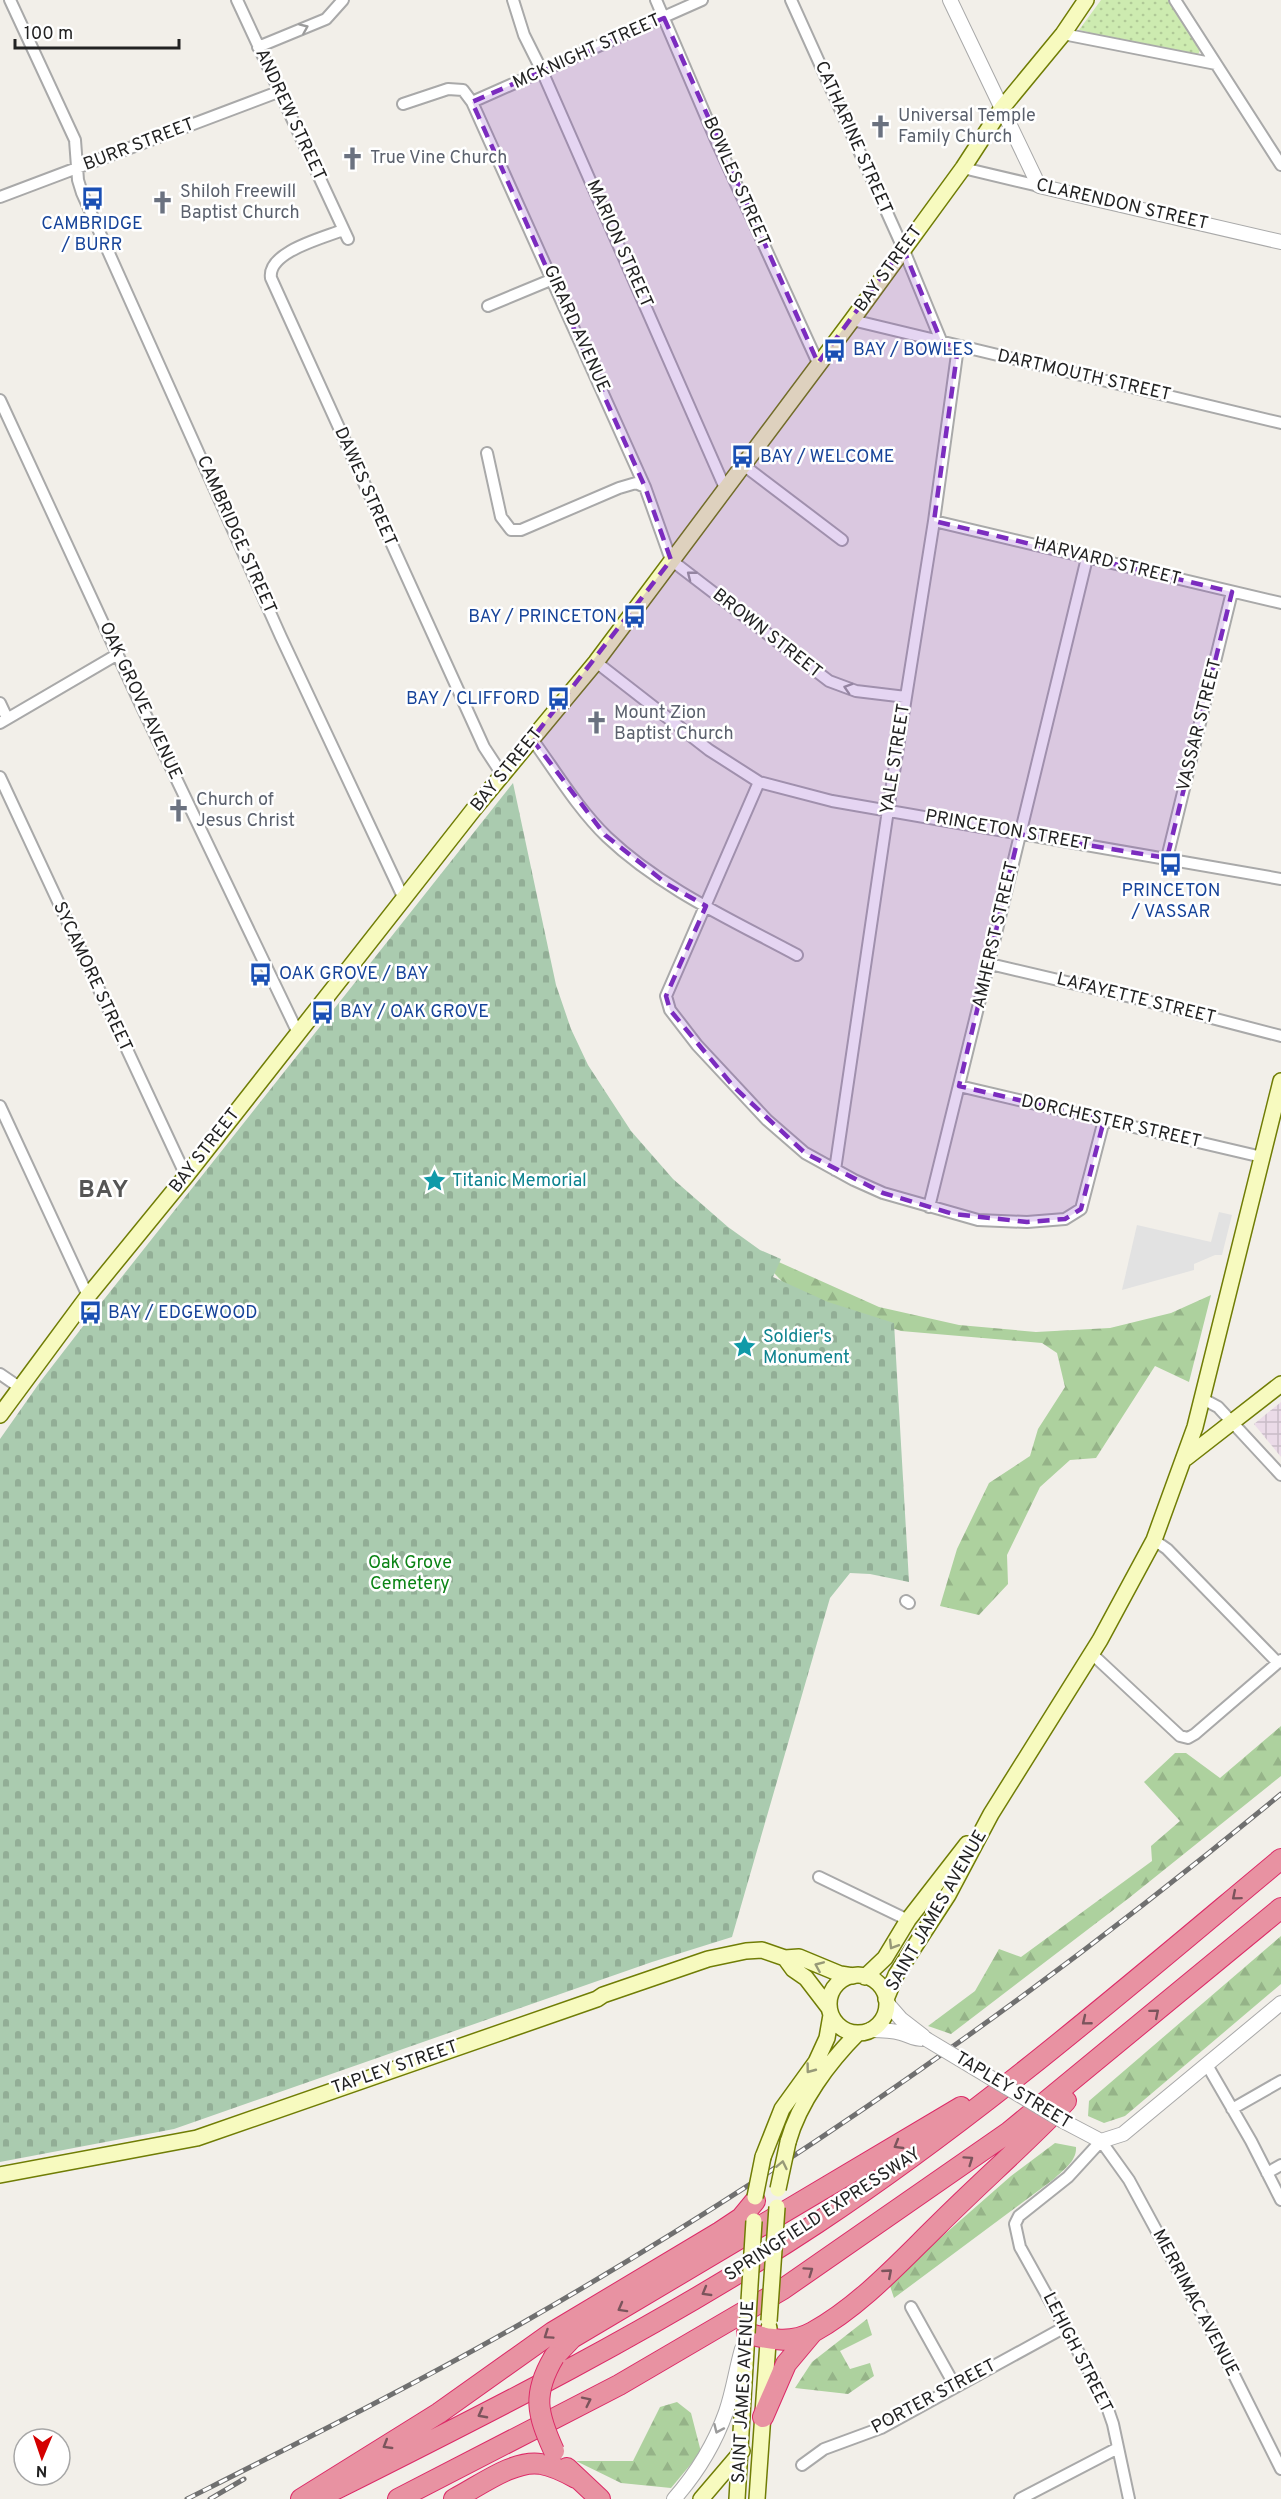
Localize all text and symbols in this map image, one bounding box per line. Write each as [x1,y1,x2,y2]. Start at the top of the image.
street label: MCKNIGHT STREET [510,9,664,95]
scale bar [15,12,178,50]
text: 100 m [24,23,73,46]
one-way arrow [297,23,308,35]
street label: ANDREW STREET [249,45,331,185]
street label: CATHARINE STREET [809,58,897,218]
place label: Universal Temple Family Church [898,105,1036,149]
street label: BURR STREET [80,113,198,177]
street label: BOWLES STREET [697,113,775,251]
church icon: Universal Temple Family Church [867,113,893,139]
church icon: True Vine Church [339,145,365,171]
place label: True Vine Church [370,147,507,170]
street label: CLARENDON STREET [1034,174,1210,236]
street label: MARION STREET [580,176,658,312]
place label: Shiloh Freewill Baptist Church [180,181,300,225]
bus stop icon: CAMBRIDGE / BURR [79,185,105,211]
church icon: Shiloh Freewill Baptist Church [149,189,175,215]
place label: CAMBRIDGE / BURR [41,213,143,257]
street label: BAY STREET [850,221,928,317]
street label: GIRARD AVENUE [538,262,614,396]
bus stop icon: BAY / BOWLES [822,337,848,363]
place label: BAY / BOWLES [853,339,974,362]
street label: DARTMOUTH STREET [995,345,1173,407]
street label: DAWES STREET [328,424,402,550]
bus stop icon: BAY / WELCOME [729,444,755,470]
place label: BAY / WELCOME [760,446,895,469]
street label: CAMBRIDGE STREET [191,452,281,618]
street label: HARVARD STREET [1031,533,1183,591]
one-way arrow [687,571,698,582]
street label: BROWN STREET [708,584,826,684]
bus stop icon: BAY / PRINCETON [622,604,648,630]
place label: BAY / PRINCETON [468,606,617,629]
street label: OAK GROVE AVENUE [93,619,187,783]
street label: VASSAR STREET [1172,656,1228,794]
one-way arrow [843,683,854,695]
bus stop icon: BAY / CLIFFORD [545,686,571,712]
place label: BAY / CLIFFORD [406,688,540,711]
place label: Mount Zion Baptist Church [614,702,734,746]
street label: YALE STREET [876,702,916,816]
church icon: Mount Zion Baptist Church [583,710,609,736]
street label: BAY STREET [466,723,548,817]
place label: Church of Jesus Christ [196,789,295,833]
church icon: Church of Jesus Christ [165,797,191,823]
street label: PRINCETON STREET [923,805,1093,857]
bus stop icon: PRINCETON / VASSAR [1158,852,1184,878]
street label: AMHERST STREET [968,859,1024,1011]
place label: PRINCETON / VASSAR [1122,880,1220,924]
street label: SYCAMORE STREET [47,898,137,1056]
bus stop icon: OAK GROVE / BAY [248,961,274,987]
place label: OAK GROVE / BAY [279,963,429,986]
street label: LAFAYETTE STREET [1054,968,1218,1030]
bus stop icon: BAY / OAK GROVE [309,999,335,1025]
place label: BAY / OAK GROVE [340,1001,489,1024]
street label: DORCHESTER STREET [1019,1090,1203,1154]
street label: BAY STREET [165,1104,245,1198]
place icon: Titanic Memorial [421,1168,447,1194]
place label: Titanic Memorial [452,1170,587,1193]
district label: BAY [78,1176,130,1206]
bus stop icon: BAY / EDGEWOOD [77,1300,103,1326]
place label: BAY / EDGEWOOD [108,1302,258,1325]
place label: Soldier's Monument [763,1326,850,1370]
place icon: Soldier's Monument [732,1334,758,1360]
park label: Oak Grove Cemetery [368,1552,452,1596]
street label: SAINT JAMES AVENUE [881,1826,993,1996]
one-way arrow [1232,1889,1243,1900]
one-way arrow [889,1939,901,1949]
one-way arrow [815,1961,826,1973]
one-way arrow [1148,2009,1159,2020]
one-way arrow [1082,2014,1093,2025]
street label: TAPLEY STREET [329,2036,461,2100]
street label: TAPLEY STREET [950,2047,1076,2135]
one-way arrow [807,2062,818,2073]
one-way arrow [894,2137,904,2149]
street label: SPRINGFIELD EXPRESSWAY [720,2143,926,2287]
one-way arrow [963,2156,974,2167]
one-way arrow [775,2160,788,2170]
street label: MERRIMAC AVENUE [1147,2226,1243,2380]
one-way arrow [803,2267,814,2278]
one-way arrow [881,2269,892,2280]
one-way arrow [701,2285,712,2297]
street label: LEHIGH STREET [1037,2289,1117,2417]
street label: SAINT JAMES AVENUE [728,2300,760,2484]
one-way arrow [617,2301,628,2312]
one-way arrow [544,2328,555,2339]
street label: PORTER STREET [868,2354,1000,2440]
one-way arrow [580,2397,591,2408]
one-way arrow [478,2407,488,2418]
one-way arrow [714,2423,726,2434]
north arrow [12,2427,72,2487]
one-way arrow [383,2438,393,2450]
text: N [35,2460,48,2480]

